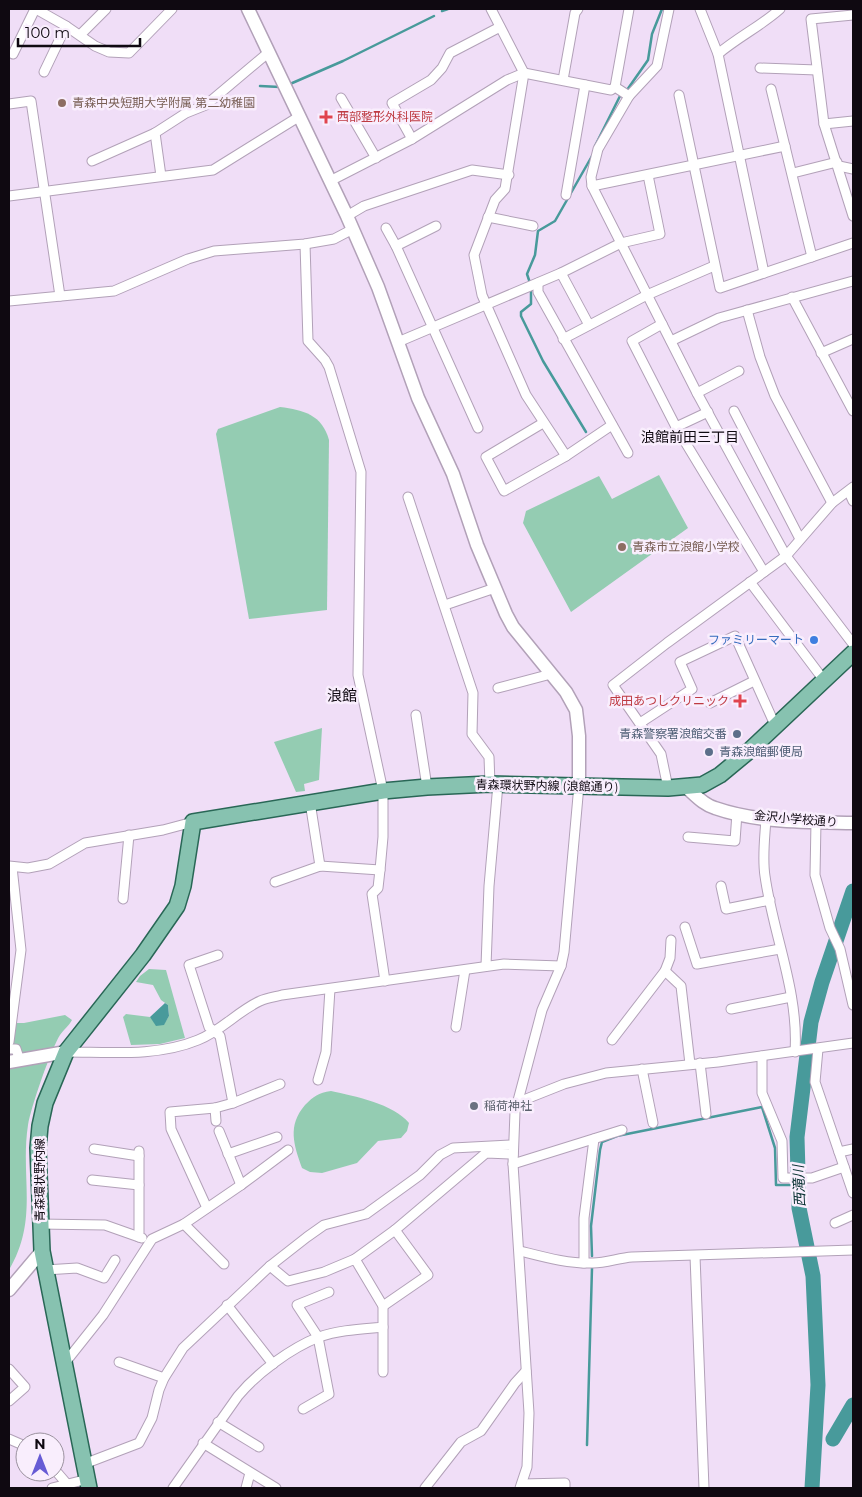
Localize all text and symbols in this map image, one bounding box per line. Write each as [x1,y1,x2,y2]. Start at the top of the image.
scale bar [18,15,140,47]
text: 100 m [25,23,70,42]
place label: 青森中央短期大学附属 第二幼稚園 [72,95,255,110]
marker: 青森中央短期大学附属 第二幼稚園 [56,97,68,109]
place label: 西部整形外科医院 [337,109,433,124]
marker: 西部整形外科医院 [319,110,333,124]
district label: 浪館前田三丁目 [641,428,739,446]
place label: 青森市立浪館小学校 [632,539,740,554]
marker: 青森市立浪館小学校 [616,541,628,553]
place label: ファミリーマート [708,632,804,647]
marker: ファミリーマート [808,634,820,646]
district label: 浪館 [327,686,357,705]
place label: 成田あつしクリニック [609,693,729,708]
marker: 成田あつしクリニック [733,694,747,708]
place label: 青森警察署浪館交番 [619,726,727,741]
marker: 青森警察署浪館交番 [731,728,743,740]
place label: 青森浪館郵便局 [719,744,803,759]
marker: 青森浪館郵便局 [703,746,715,758]
street label: 青森環状野内線 (浪館通り) [475,777,619,794]
street label: 金沢小学校通り [754,807,839,830]
place label: 稲荷神社 [484,1098,532,1113]
marker: 稲荷神社 [468,1100,480,1112]
street label: 青森環状野内線 [32,1138,47,1222]
water label: 西滝川 [789,1163,809,1207]
north arrow [15,1432,65,1482]
text: N [34,1435,46,1453]

